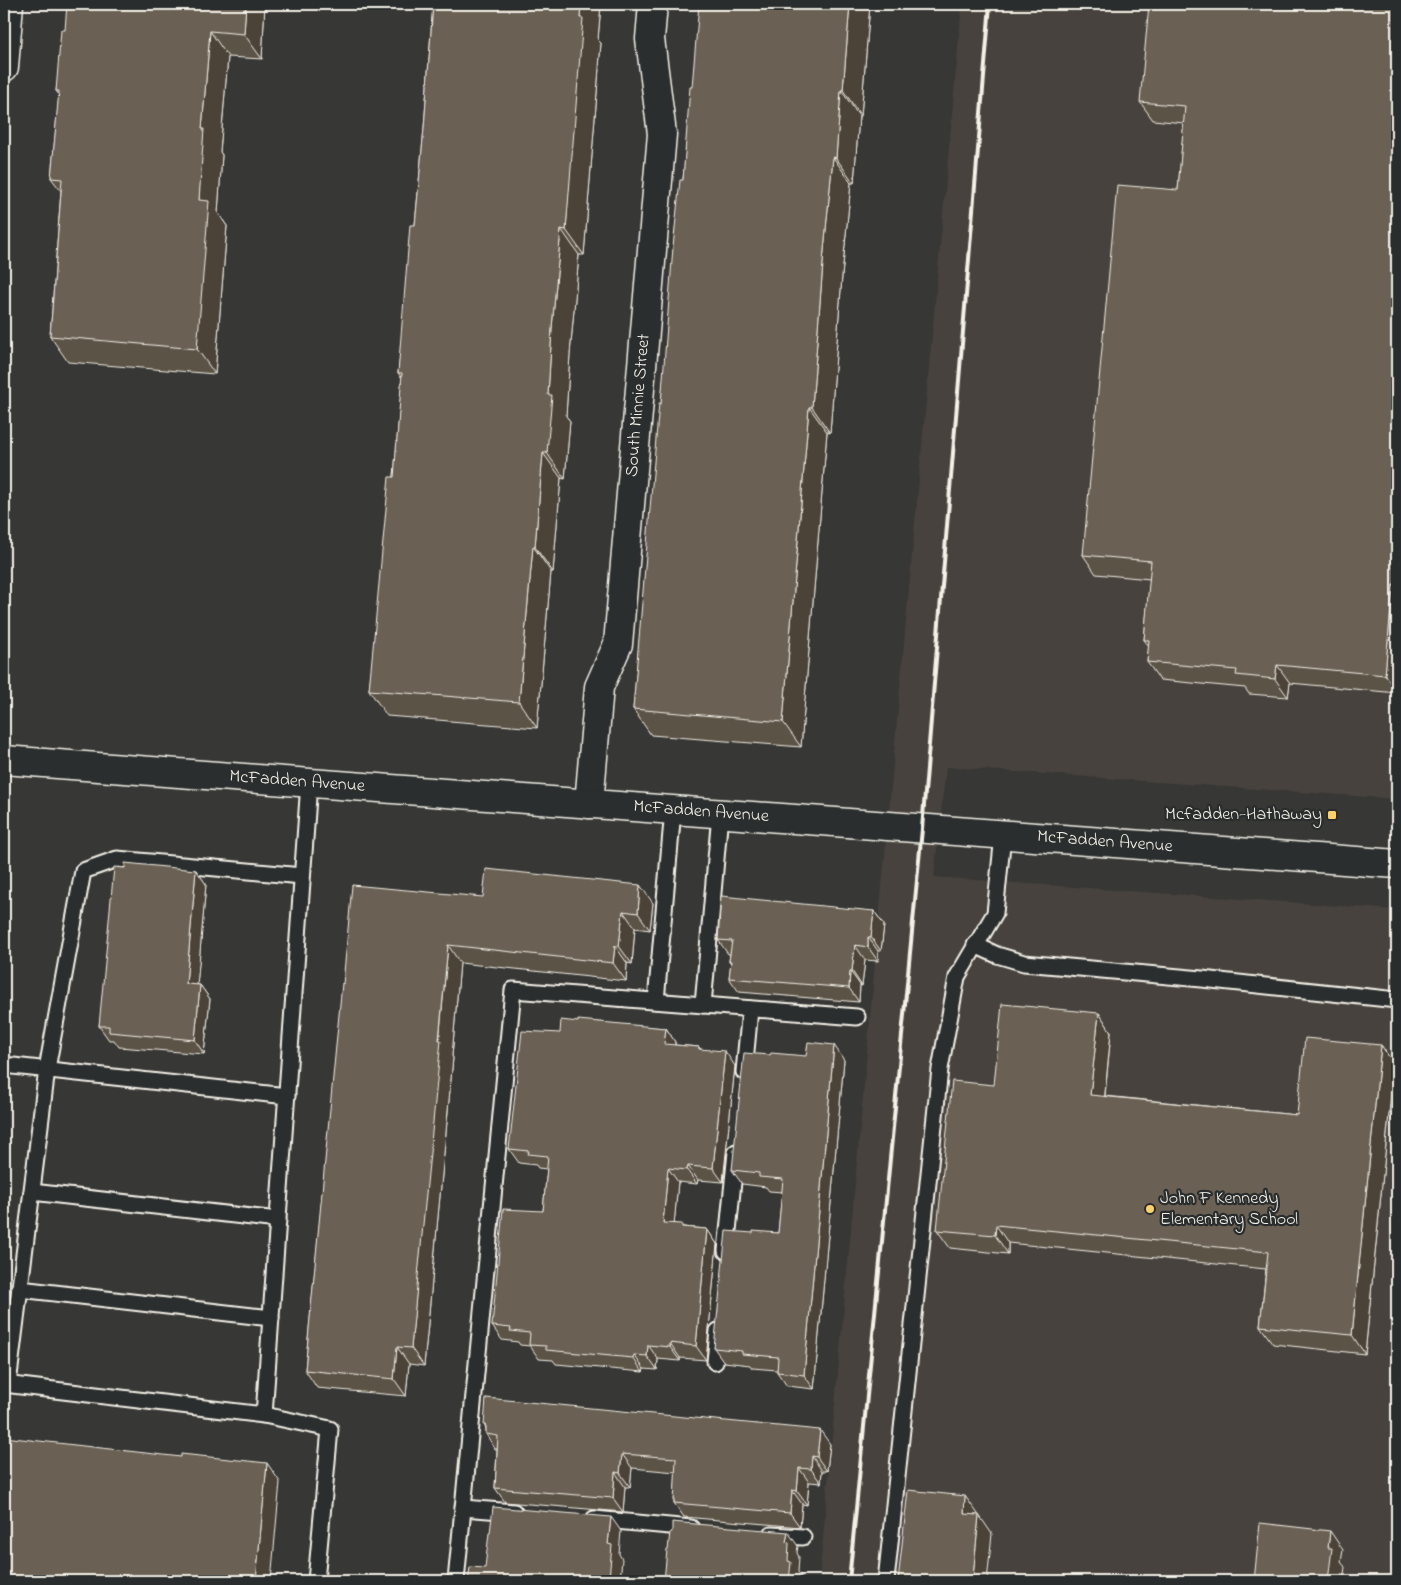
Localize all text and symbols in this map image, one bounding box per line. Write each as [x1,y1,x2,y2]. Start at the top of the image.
street label: South Minnie Street [619,333,658,478]
street label: McFadden Avenue [228,764,367,800]
street label: McFadden Avenue [632,794,771,830]
place label: Mcfadden-Hathaway [1165,802,1322,828]
marker: Mcfadden-Hathaway [1326,809,1338,821]
street label: McFadden Avenue [1036,824,1175,860]
place label: John F Kennedy Elementary School [1160,1186,1298,1233]
marker: John F Kennedy Elementary School [1144,1203,1156,1215]

